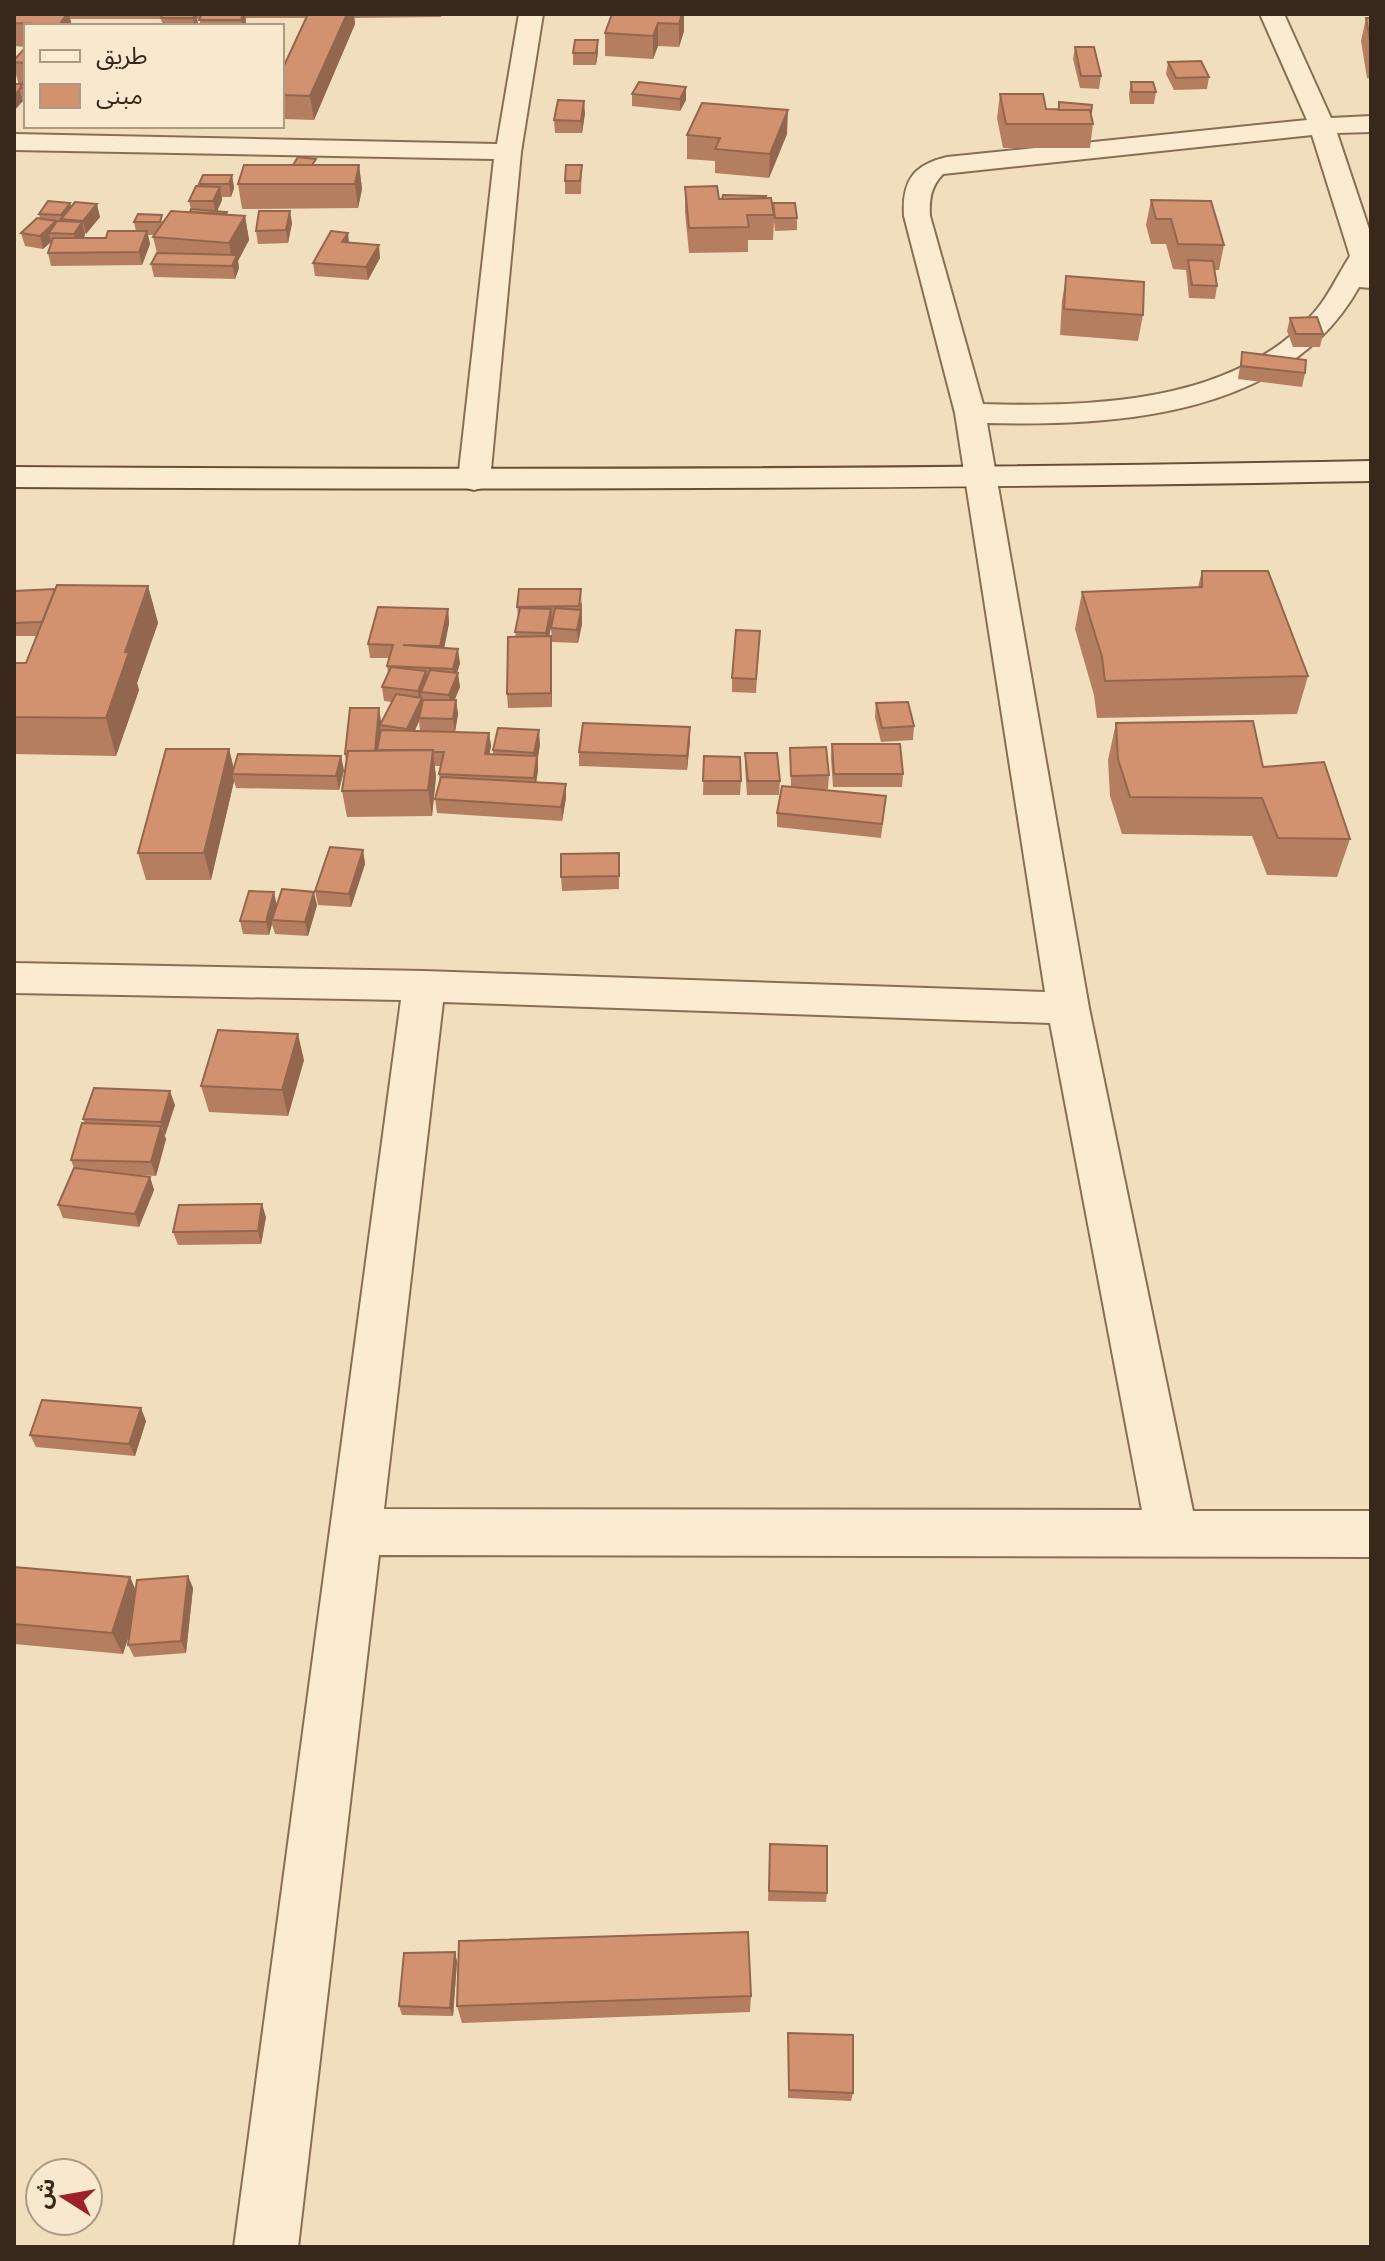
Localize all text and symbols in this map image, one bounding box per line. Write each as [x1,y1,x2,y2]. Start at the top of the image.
legend [24,24,284,128]
text: طريق [96,31,148,82]
text: مبنى [96,71,143,122]
north arrow [24,2157,104,2237]
text: ش [20,2174,71,2213]

